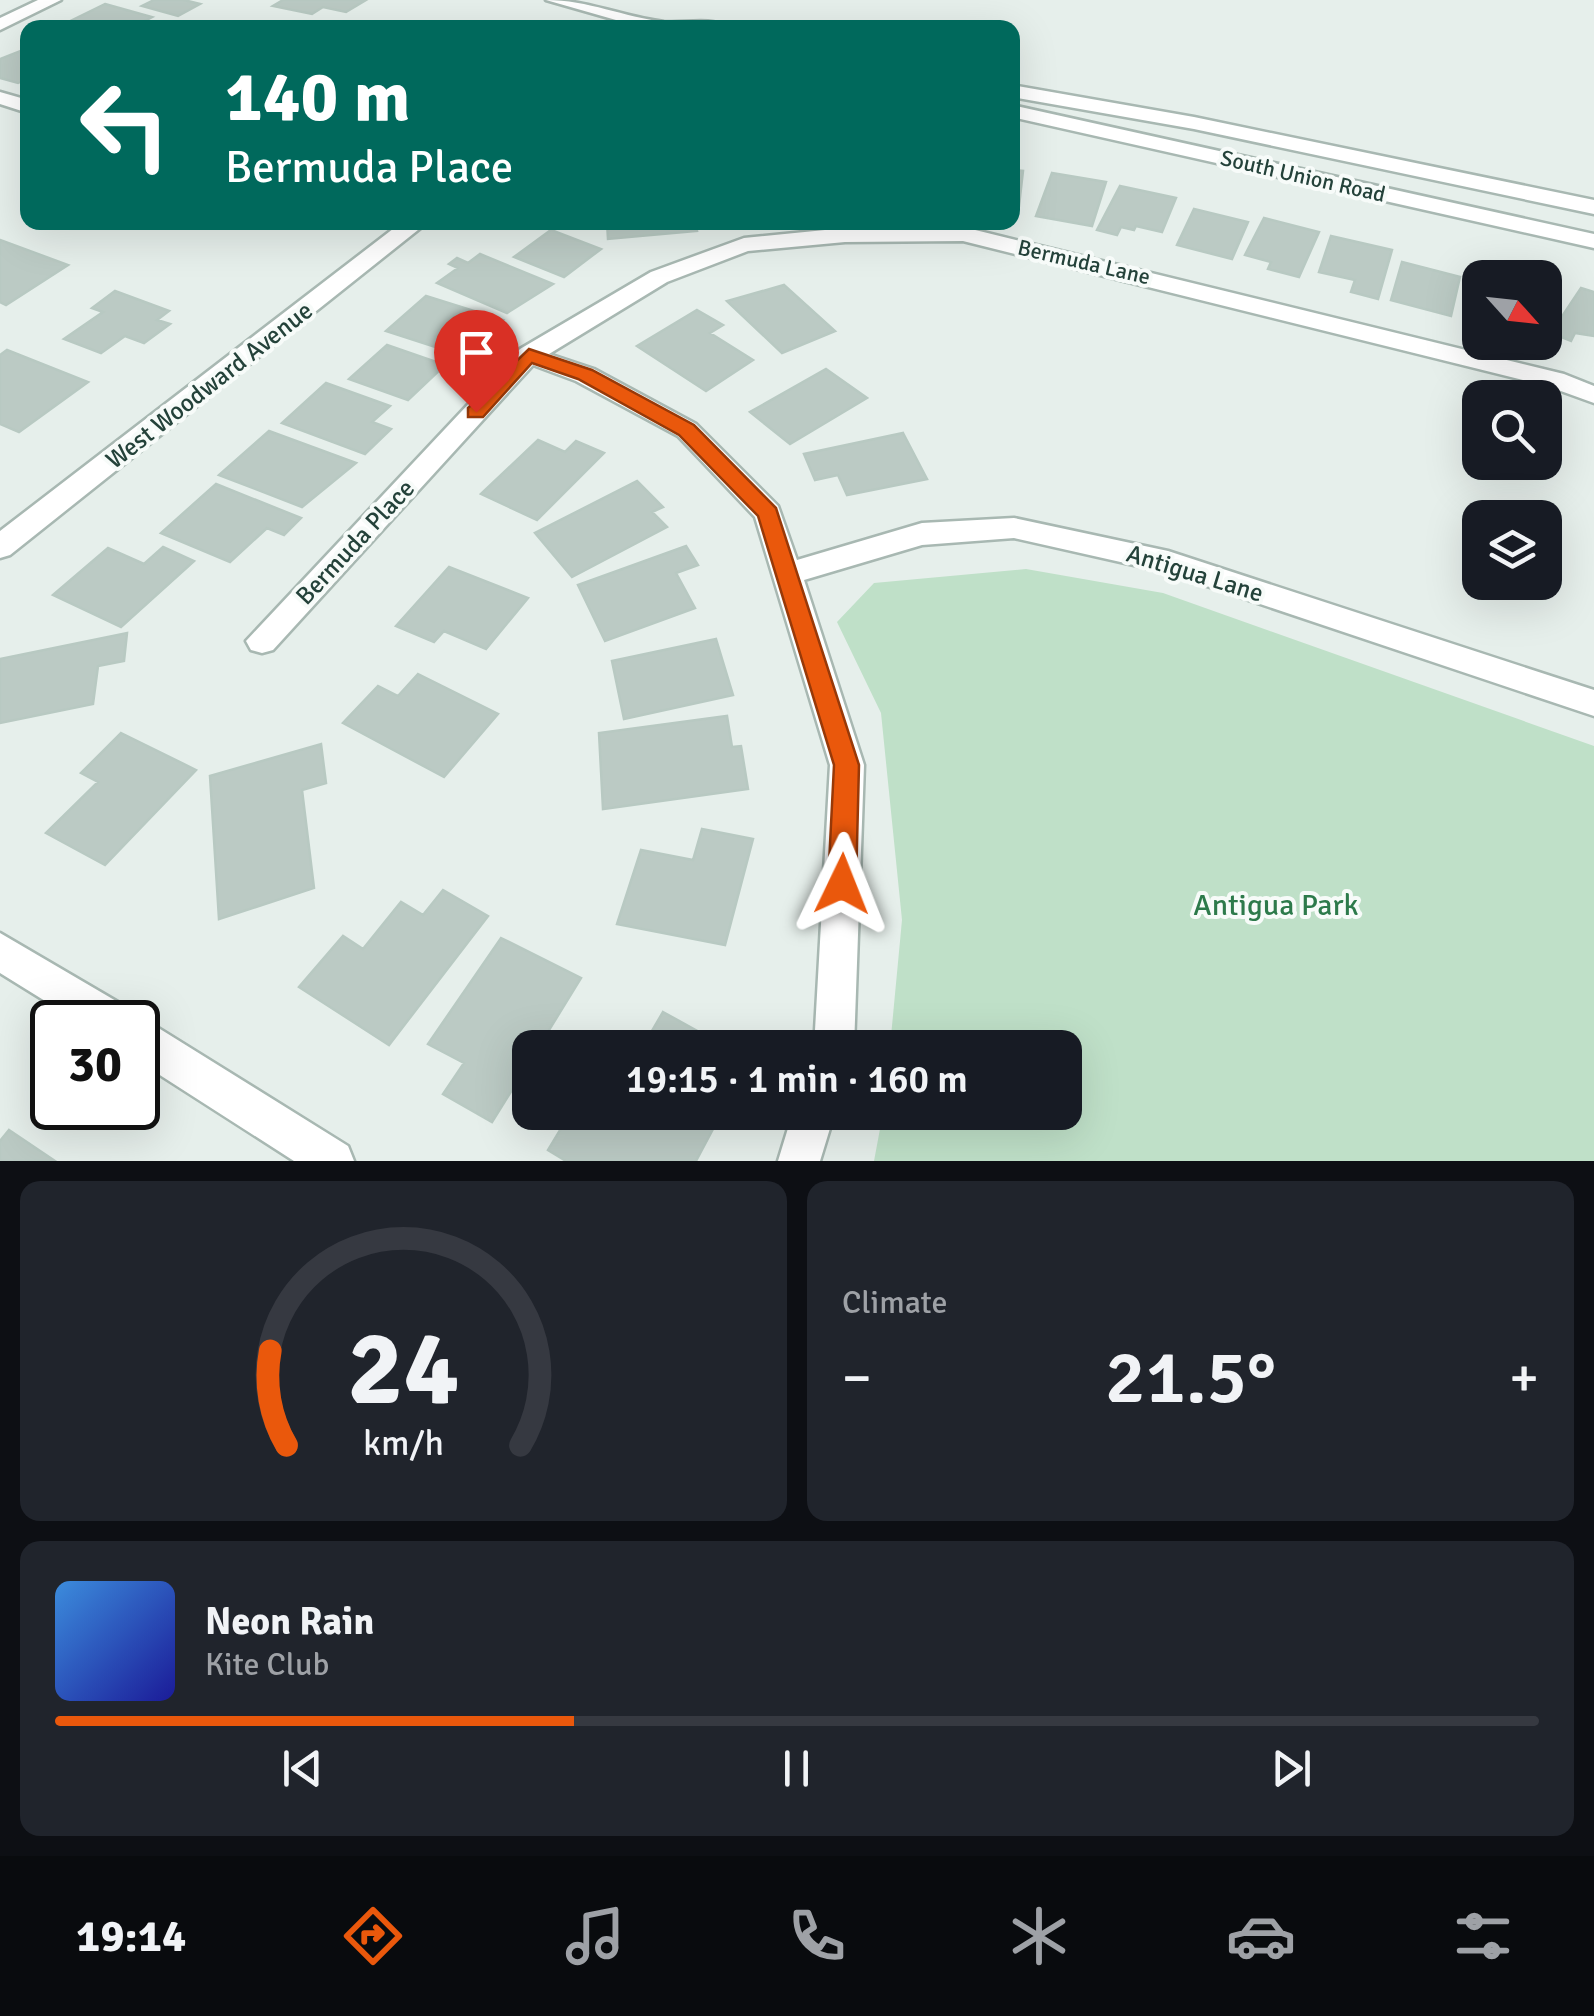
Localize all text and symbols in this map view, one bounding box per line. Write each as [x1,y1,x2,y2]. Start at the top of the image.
text: 140 m [225,54,410,140]
icon: left [60,60,190,190]
text: Bermuda Place [225,140,513,195]
street label: South Union Road [1218,144,1388,208]
street label: Bermuda Lane [1015,234,1153,290]
north arrow [1462,260,1562,360]
map controls [1462,260,1562,600]
street label: West Woodward Avenue [99,295,319,475]
pin [434,310,519,413]
icon: arrive [449,325,504,380]
button: search [1462,380,1562,480]
street label: Bermuda Place [289,473,421,611]
button: layers [1462,500,1562,600]
street label: Antigua Lane [1123,538,1267,608]
position arrow [790,832,894,936]
park label: Antigua Park [1193,887,1359,924]
speed limit sign: 30 [30,1000,160,1130]
text: 19:15 · 1 min · 160 m [626,1056,968,1103]
text: Climate [842,1283,948,1322]
text: 24 [347,1305,460,1433]
text: 21.5° [1105,1331,1276,1424]
text: − [842,1344,872,1412]
text: + [1509,1344,1539,1412]
text: km/h [363,1421,444,1465]
text: Neon Rain [205,1598,374,1645]
text: Kite Club [205,1645,329,1684]
icon: previous [275,1741,330,1796]
icon: pause [769,1741,824,1796]
icon: next [1264,1741,1319,1796]
icon: directions [338,1901,408,1971]
icon: music [560,1901,630,1971]
icon: phone [782,1901,852,1971]
icon: climate [1004,1901,1074,1971]
icon: car [1226,1901,1296,1971]
icon: filters [1448,1901,1518,1971]
text: 19:14 [76,1909,186,1964]

